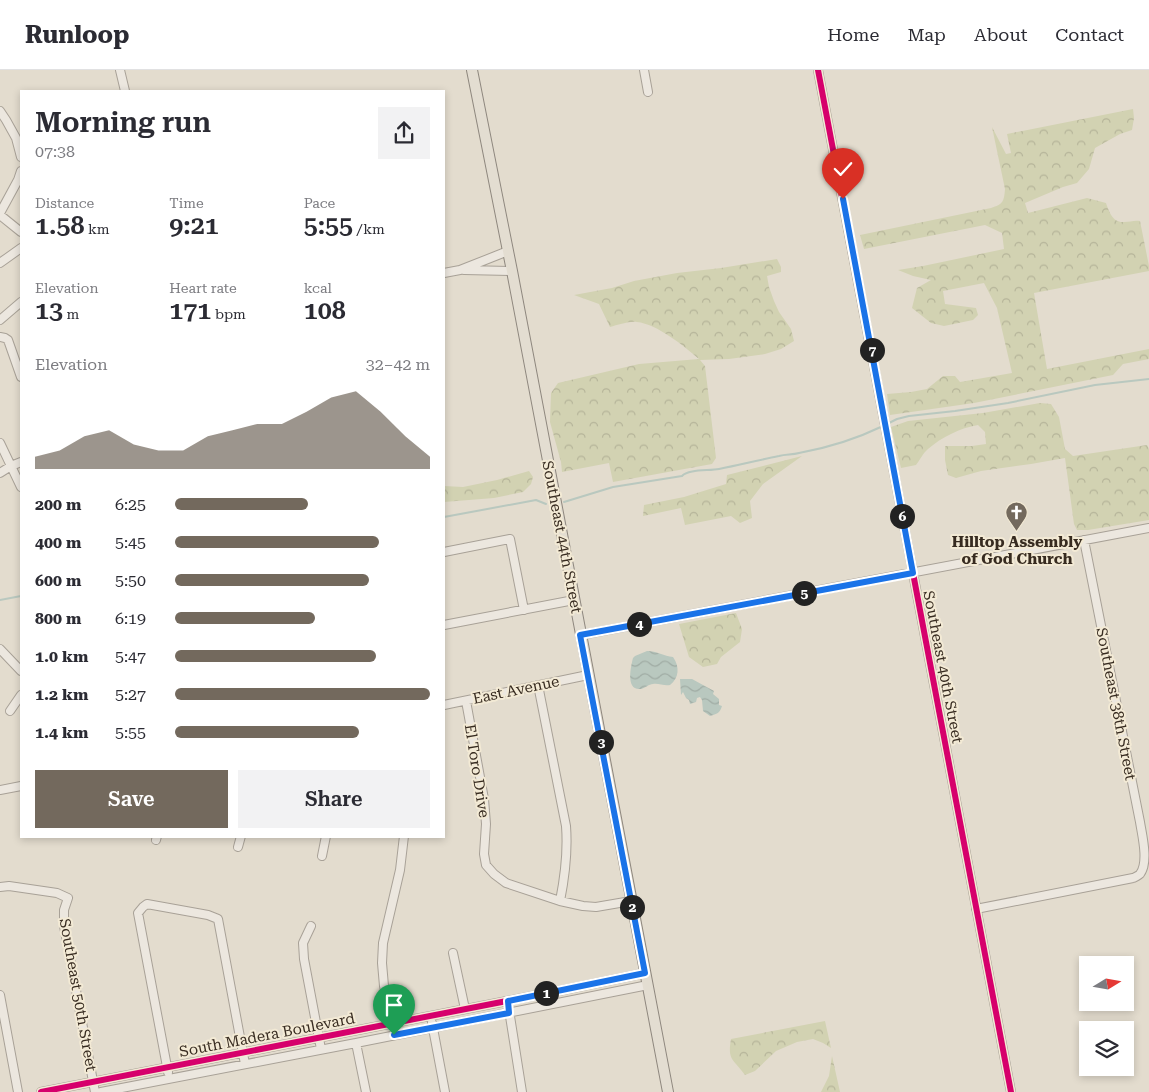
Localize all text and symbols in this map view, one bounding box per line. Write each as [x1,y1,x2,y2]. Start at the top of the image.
text: Runloop [25,21,129,49]
text: Home [827,24,879,45]
text: Map [907,24,946,45]
text: About [974,24,1027,45]
text: Contact [1055,24,1124,45]
text: Morning run [35,106,211,139]
button: share [378,107,430,159]
text: 07:38 [35,142,75,161]
pin [822,148,864,199]
icon: check [829,155,857,183]
text: Distance [35,195,94,211]
text: Time [169,195,204,211]
text: Pace [304,195,335,211]
text: 1.58 [35,211,84,240]
text: 9:21 [169,211,219,240]
text: 5:55 [304,211,353,240]
text: km [84,221,110,237]
text: /km [353,221,385,237]
text: Elevation [35,280,98,296]
text: Heart rate [169,280,237,296]
text: kcal [304,280,332,296]
text: 13 [35,296,63,325]
text: 171 [169,296,211,325]
text: 108 [304,296,346,325]
text: m [63,306,79,322]
text: bpm [211,306,246,322]
pin: 7 [860,338,884,362]
text: 7 [869,342,876,358]
text: Elevation [35,355,108,374]
text: 32–42 m [366,355,430,374]
street label: Southeast 44th Street [538,459,586,615]
text: 200 m [35,495,81,514]
text: 6:25 [115,495,146,514]
church icon: Hilltop Assembly of God Church [1005,501,1029,532]
pin: 6 [890,504,914,528]
text: 6 [899,508,906,524]
text: 400 m [35,533,81,552]
text: 5:45 [115,533,146,552]
place label: Hilltop Assembly of God Church [952,533,1082,568]
text: 600 m [35,571,81,590]
text: 5:50 [115,571,146,590]
pin: 5 [792,580,816,606]
text: 5 [801,585,808,601]
street label: Southeast 40th Street [919,589,967,745]
text: 800 m [35,609,81,628]
text: 6:19 [115,609,146,628]
pin: 4 [626,612,652,636]
text: 4 [636,616,643,632]
street label: Southeast 38th Street [1092,626,1140,782]
text: 1.0 km [35,647,88,666]
text: 5:47 [115,647,146,666]
street label: East Avenue [471,672,561,708]
text: 1.2 km [35,685,88,704]
text: 5:27 [115,685,146,704]
text: 1.4 km [35,723,88,742]
text: 5:55 [115,723,146,742]
street label: El Toro Drive [461,723,493,819]
pin: 3 [588,730,614,754]
text: 3 [598,734,605,750]
button: Save [35,770,228,828]
button: Share [238,770,430,828]
pin: 2 [620,894,644,920]
text: 2 [629,899,636,915]
street label: Southeast 50th Street [56,917,100,1073]
north arrow [1079,956,1134,1011]
map controls [1079,956,1134,1076]
pin: 1 [534,980,558,1006]
pin [373,984,415,1035]
text: 1 [543,985,550,1001]
icon: arrive [380,991,408,1019]
street label: South Madera Boulevard [178,1009,357,1061]
button: layers [1079,1021,1134,1076]

